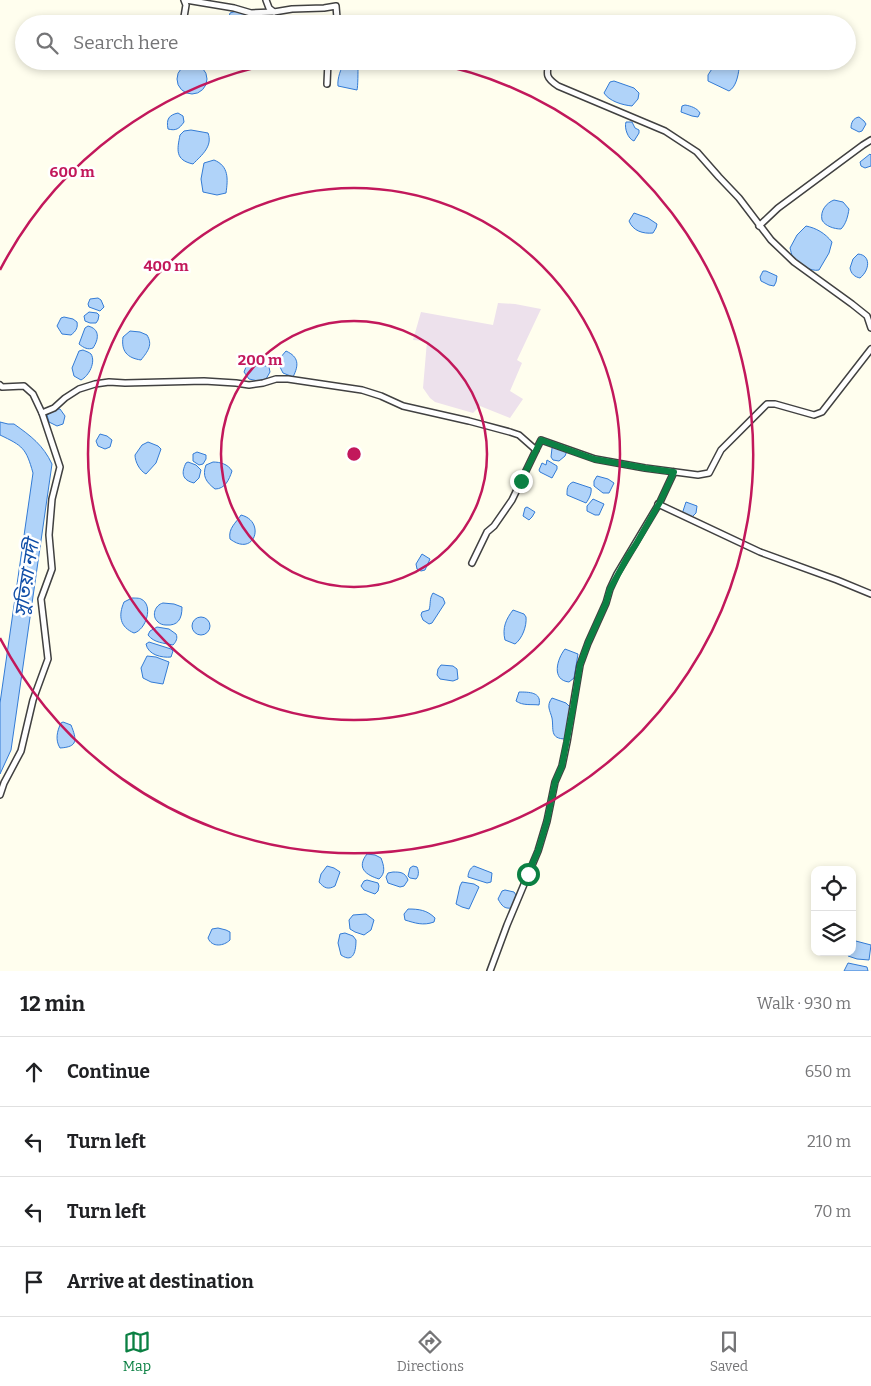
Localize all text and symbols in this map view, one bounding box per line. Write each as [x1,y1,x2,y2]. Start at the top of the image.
search box [15,15,856,70]
icon: search [33,29,61,57]
text: Search here [73,31,178,54]
text: 600 m [50,163,95,181]
text: 400 m [143,257,189,275]
text: 200 m [238,351,283,369]
centre of rings [345,445,363,463]
route end [510,470,533,493]
water label: সুতিয়া নদী [9,534,45,618]
route start [517,863,540,886]
map controls [811,866,856,956]
button: locate [811,866,856,911]
button: layers [811,911,856,956]
text: 12 min [20,991,85,1017]
text: Walk · 930 m [757,994,851,1013]
icon: ahead [20,1058,48,1086]
text: Continue [67,1060,150,1083]
text: 650 m [805,1062,851,1081]
icon: left [20,1128,48,1156]
text: Turn left [67,1130,146,1153]
text: 210 m [807,1132,851,1151]
icon: left [20,1198,48,1226]
text: Turn left [67,1200,146,1223]
text: 70 m [815,1202,851,1221]
icon: arrive [20,1268,48,1296]
text: Arrive at destination [67,1270,254,1293]
tab: Map [123,1328,151,1375]
tab: Directions [397,1328,464,1375]
tab: Saved [710,1328,748,1375]

